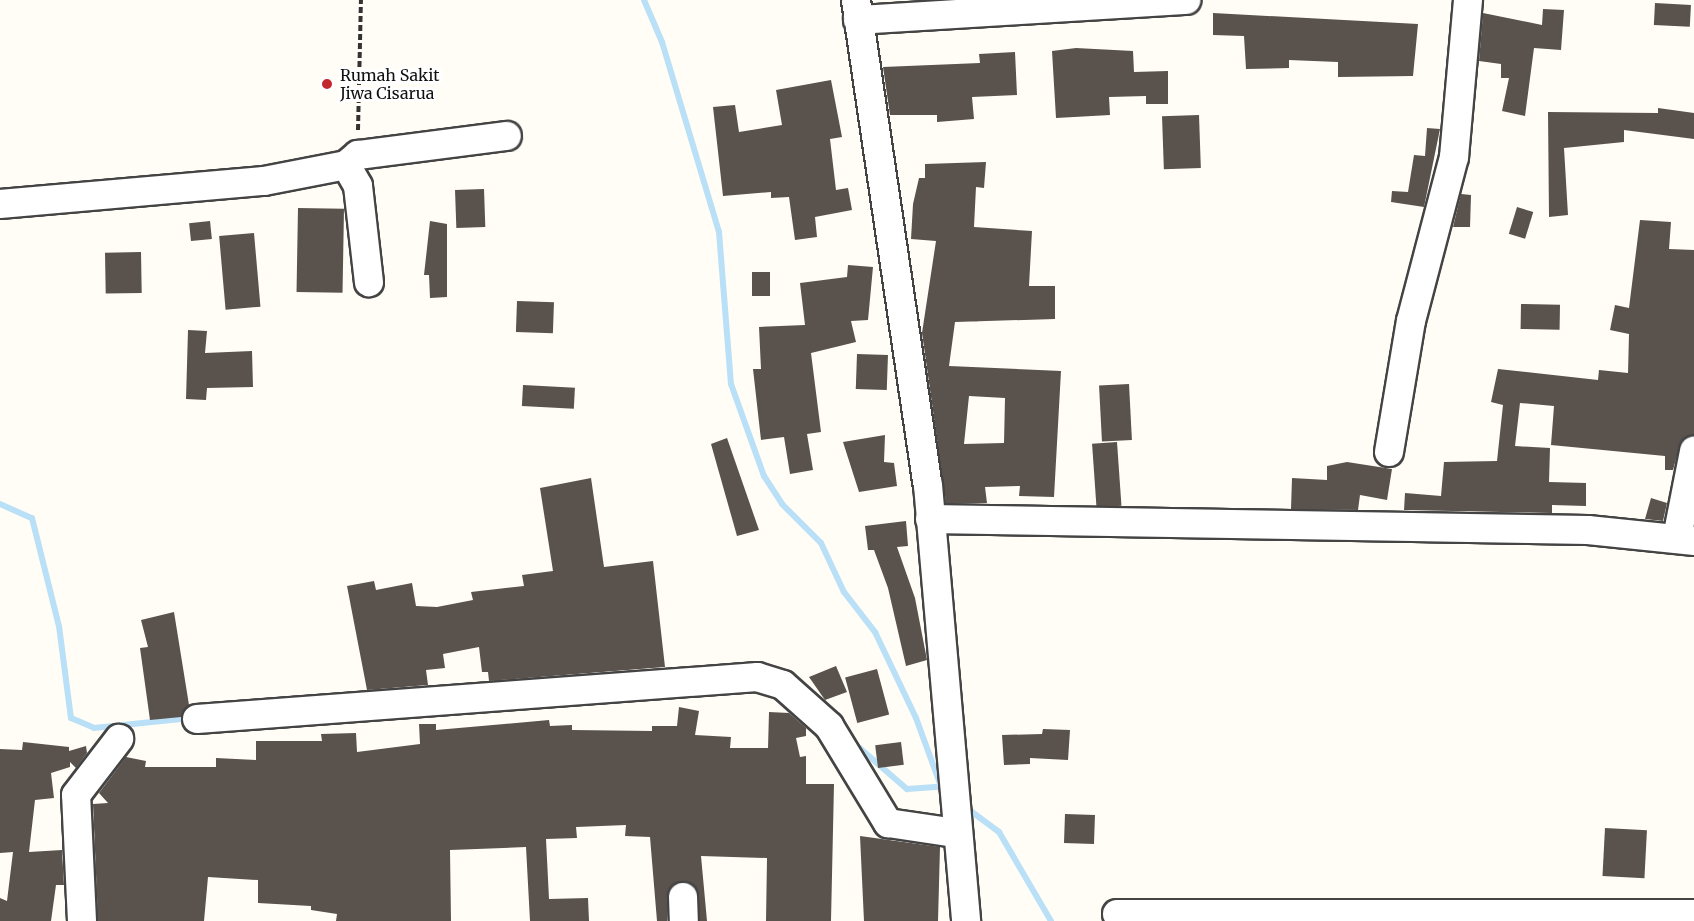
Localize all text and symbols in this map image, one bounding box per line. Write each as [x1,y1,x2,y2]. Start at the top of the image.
place label: Rumah Sakit Jiwa Cisarua [340,65,439,103]
marker: Rumah Sakit Jiwa Cisarua [318,75,336,93]

